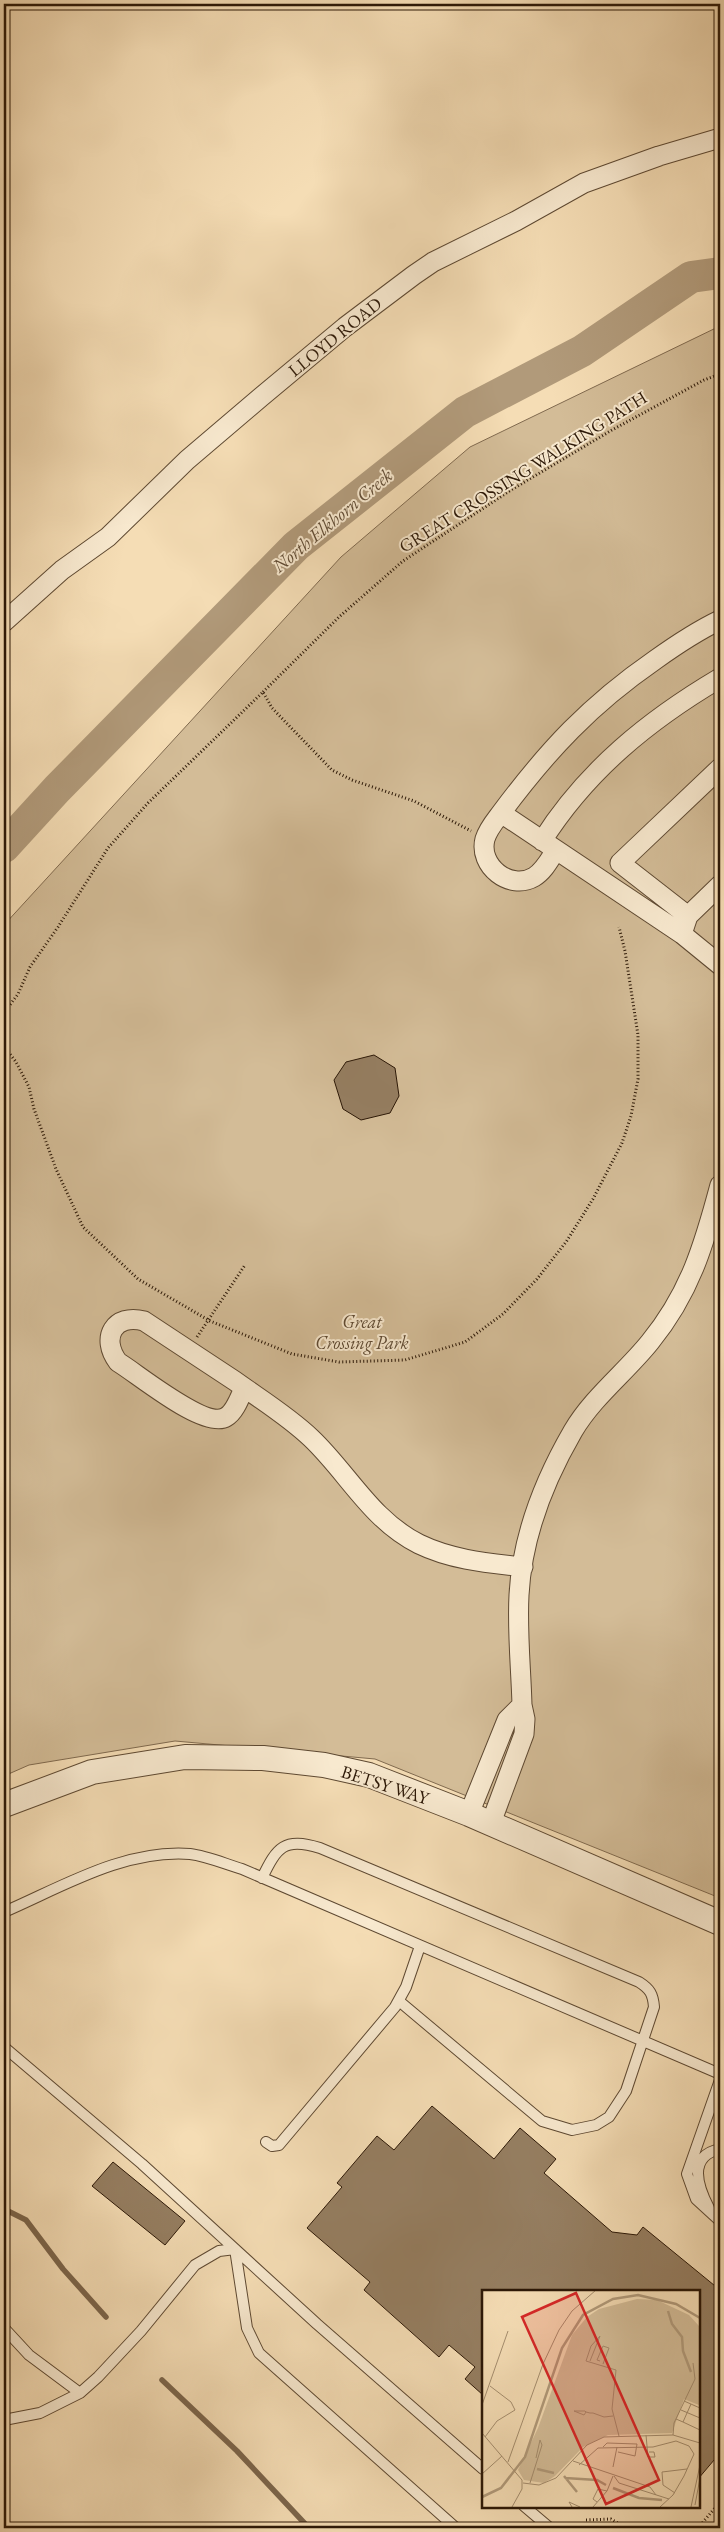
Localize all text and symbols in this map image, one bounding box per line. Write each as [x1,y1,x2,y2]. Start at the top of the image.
street label: LLOYD ROAD [283,292,386,381]
street label: GREAT CROSSING WALKING PATH [395,386,651,558]
water label: North Elkhorn Creek [266,462,398,579]
park label: Great Crossing Park [315,1310,409,1355]
street label: BETSY WAY [338,1760,433,1810]
inset map [482,2290,699,2507]

